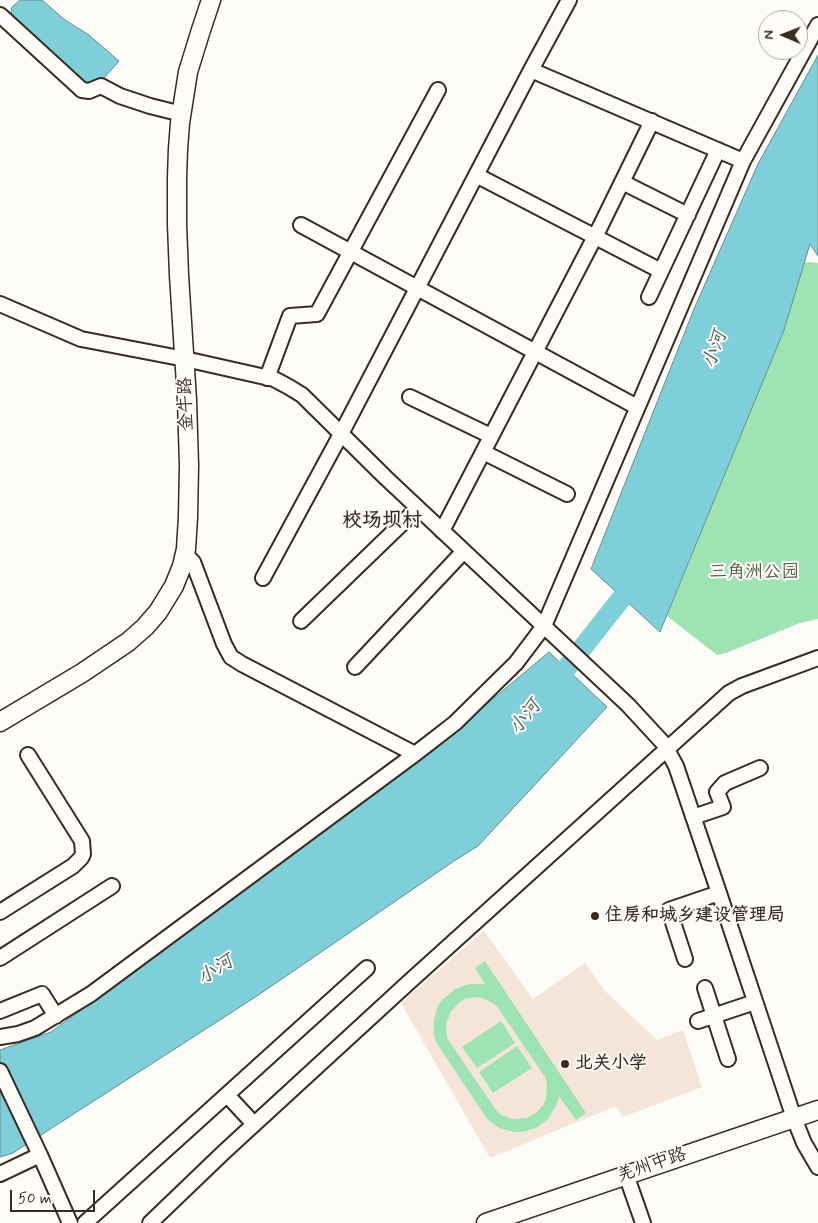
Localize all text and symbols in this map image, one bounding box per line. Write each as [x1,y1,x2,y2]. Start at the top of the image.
north arrow [758,10,808,60]
text: N [760,30,778,40]
water label: 小河 [699,328,733,372]
street label: 金牛路 [175,377,199,431]
district label: 校场坝村 [342,510,422,534]
park label: 三角洲公园 [709,562,799,584]
water label: 小河 [505,696,547,740]
place label: 住房和城乡建设管理局 [605,905,785,927]
marker: 住房和城乡建设管理局 [589,910,601,922]
water label: 小河 [194,951,238,991]
place label: 北关小学 [575,1053,647,1075]
marker: 北关小学 [559,1058,571,1070]
street label: 羌州中路 [614,1144,690,1188]
scale bar [12,1180,98,1212]
text: 50 m [18,1189,52,1209]

